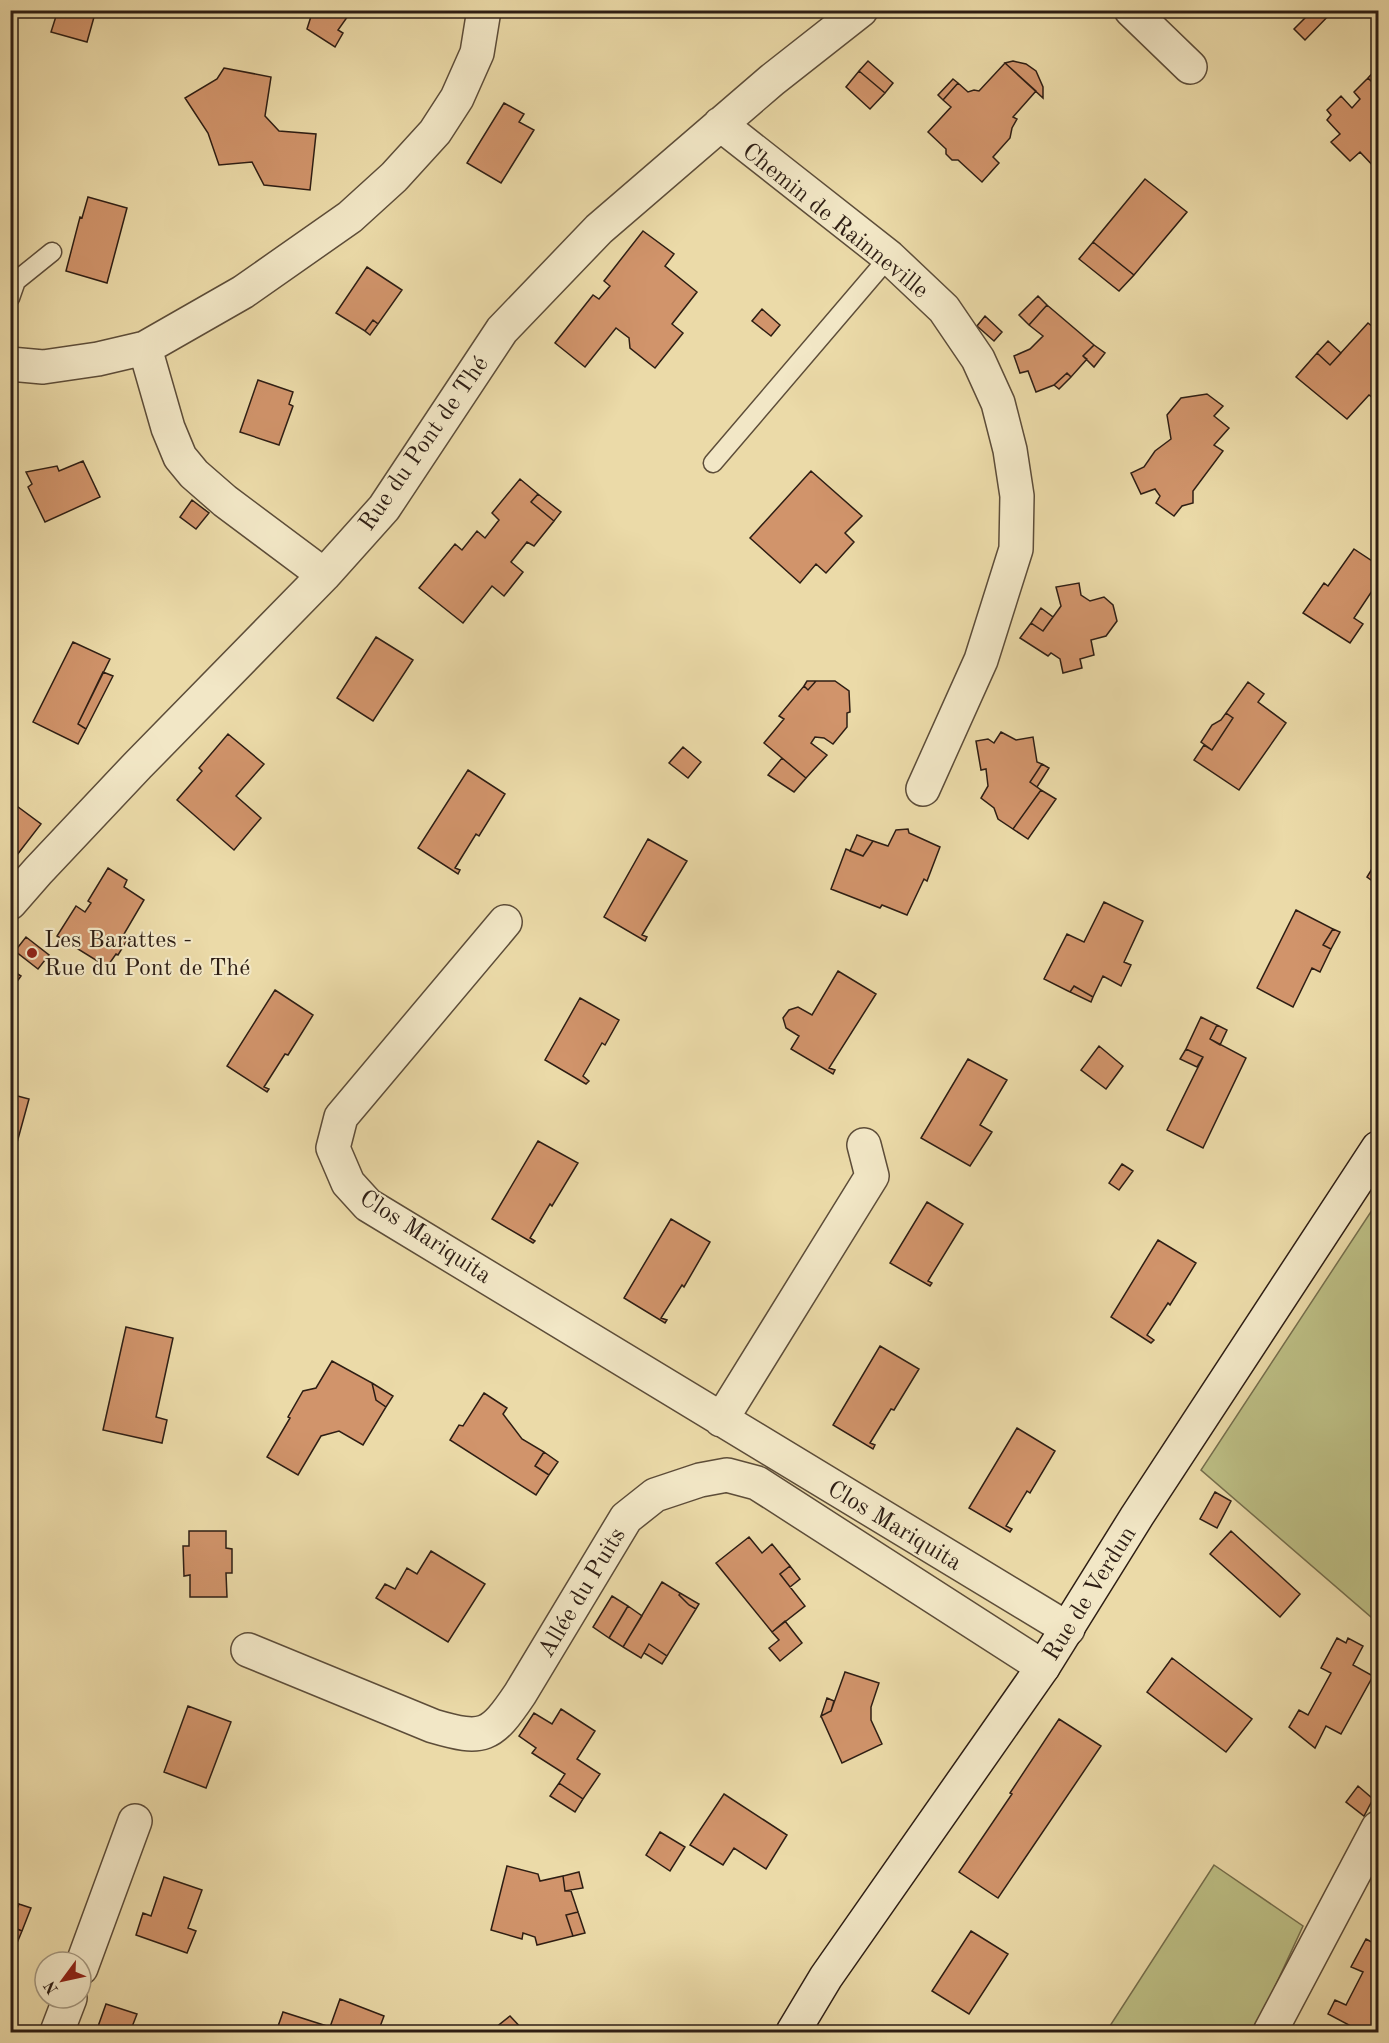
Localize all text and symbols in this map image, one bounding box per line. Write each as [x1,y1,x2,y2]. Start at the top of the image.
street label: Chemin de Rainneville [737,139,932,304]
street label: Rue du Pont de Thé [356,353,494,536]
place label: Les Barattes - Rue du Pont de Thé [44,929,250,981]
marker: Les Barattes - Rue du Pont de Thé [25,946,39,960]
street label: Clos Mariquita [355,1186,495,1289]
street label: Clos Mariquita [823,1477,965,1576]
street label: Rue de Verdun [1040,1523,1142,1665]
street label: Allée du Puits [535,1524,631,1662]
north arrow [33,1950,93,2010]
text: N [42,1977,62,1997]

